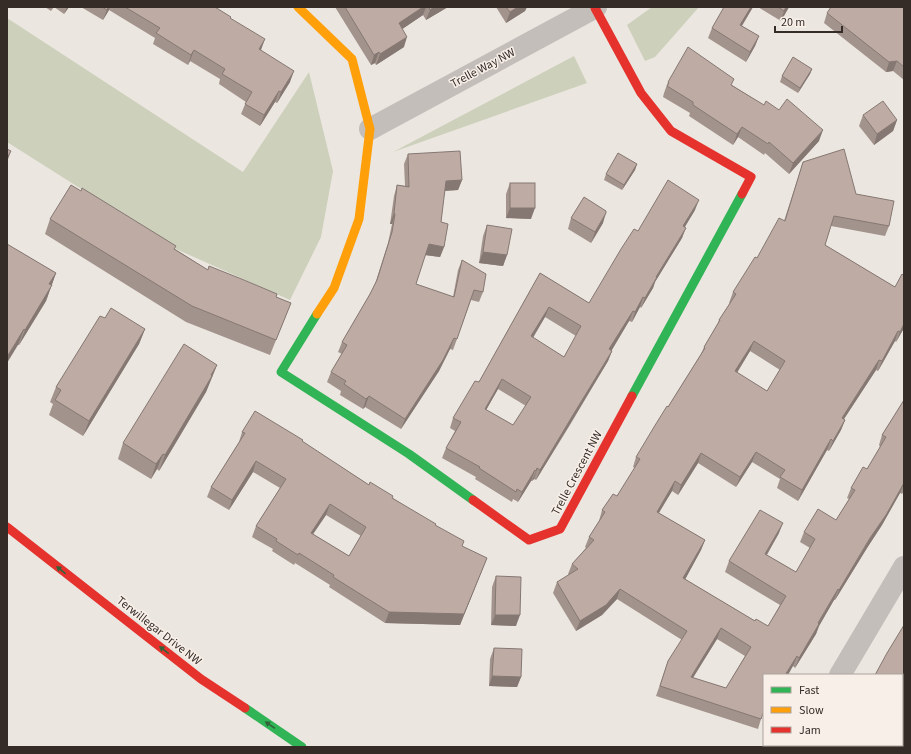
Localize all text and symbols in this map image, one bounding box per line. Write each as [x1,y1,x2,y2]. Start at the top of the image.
scale bar [775,8,842,34]
text: 20 m [781,14,805,31]
street label: Trelle Way NW [448,44,519,92]
street label: Trelle Crescent NW [548,427,607,518]
one-way arrow [56,565,67,574]
street label: Terwillegar Drive NW [113,592,205,670]
one-way arrow [158,645,169,654]
legend [763,674,903,746]
text: Fast [799,682,819,699]
text: Slow [799,702,824,719]
one-way arrow [264,721,275,729]
text: Jam [799,722,821,739]

